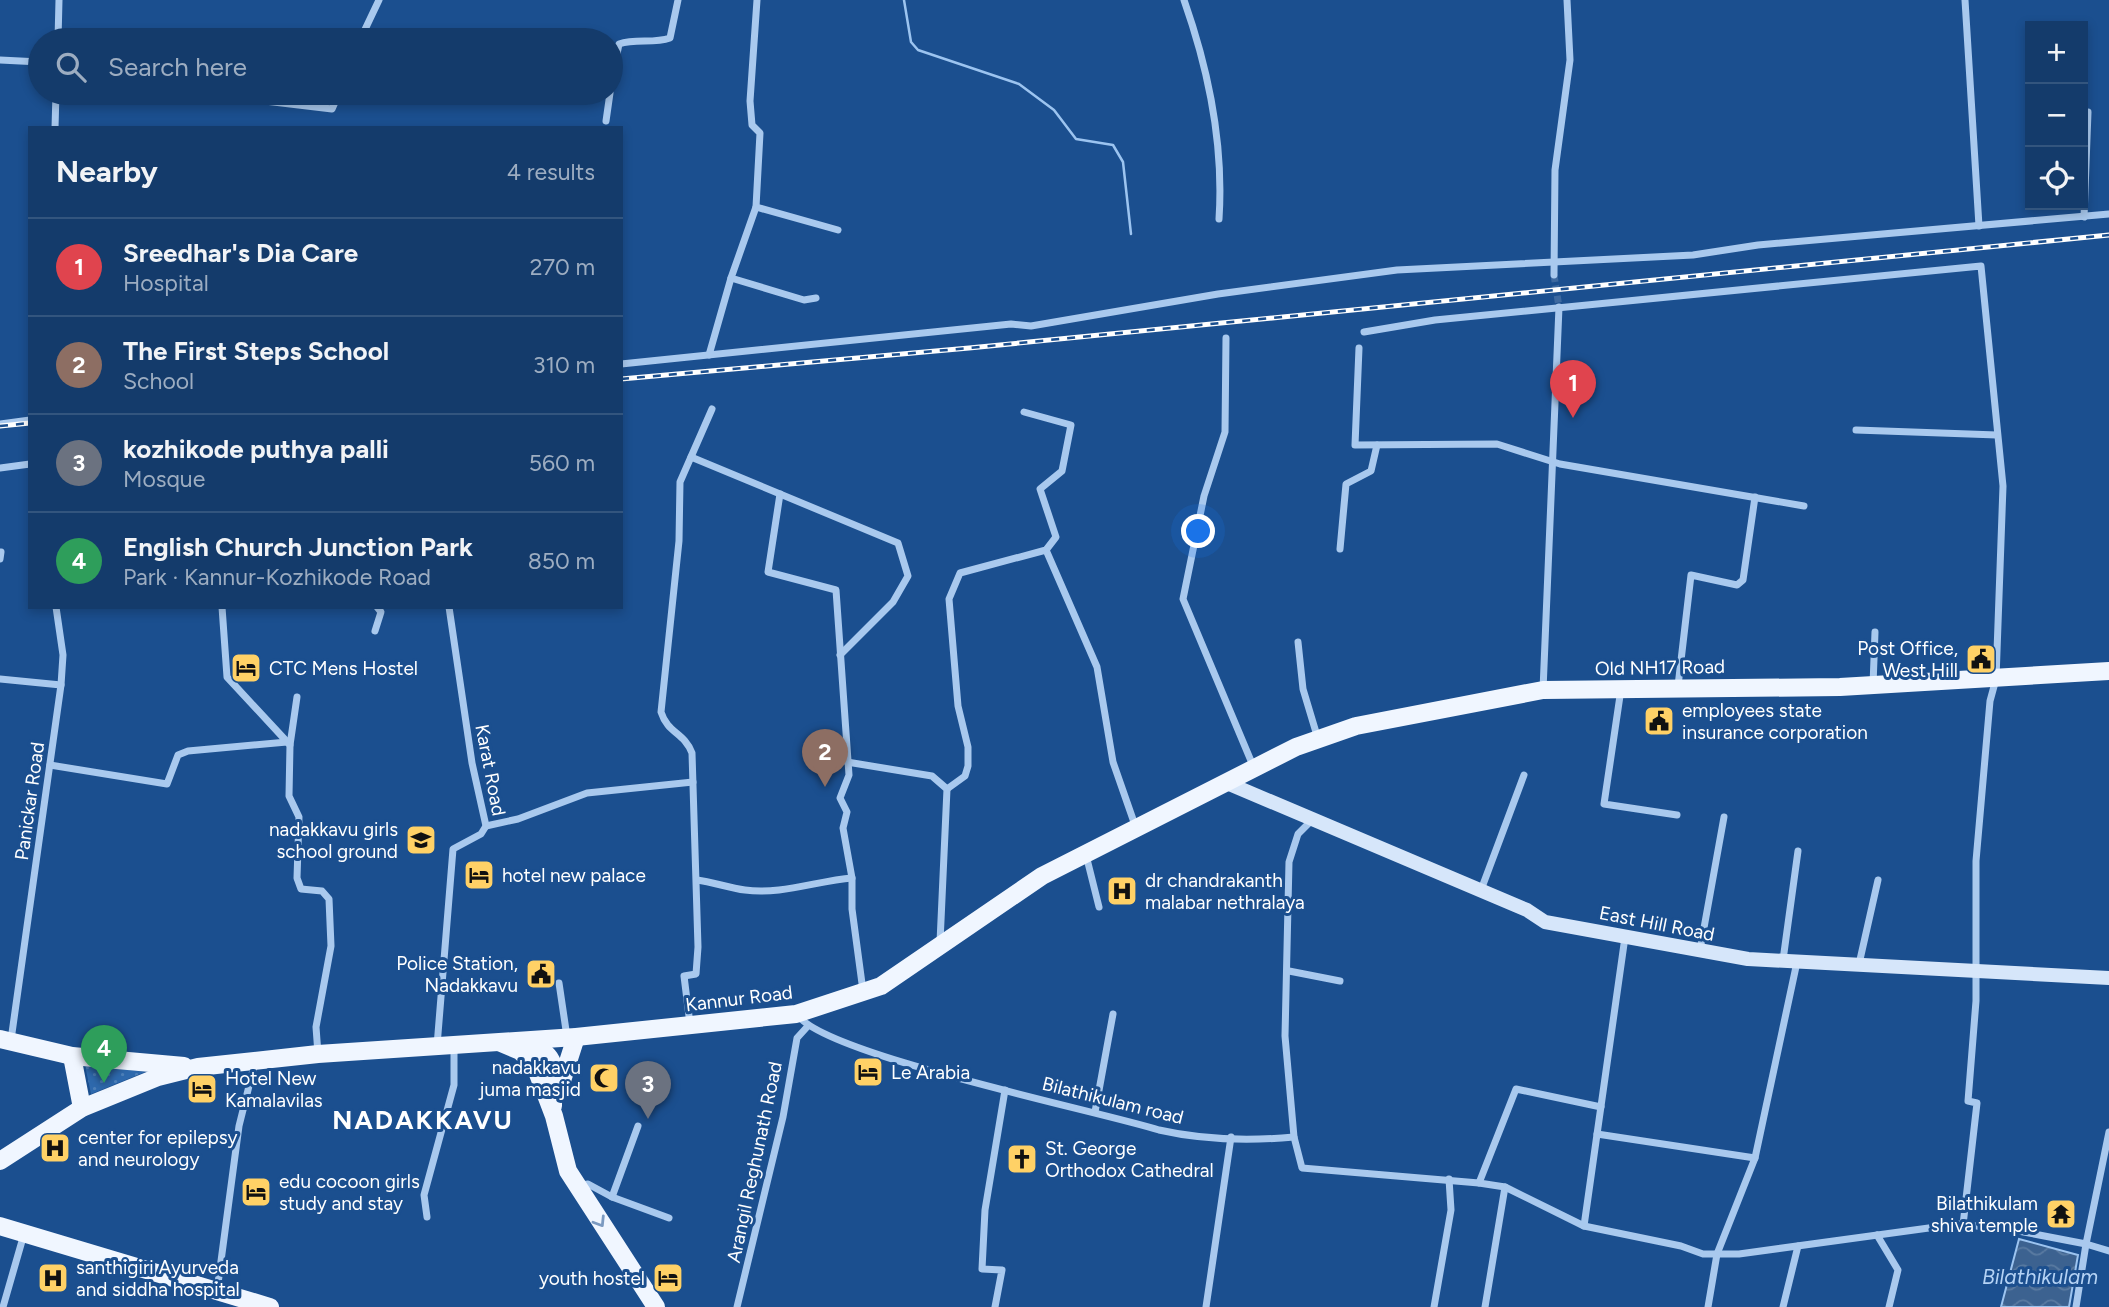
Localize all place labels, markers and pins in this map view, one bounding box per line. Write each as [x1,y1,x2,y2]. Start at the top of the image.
pin: 1 [1550,360,1596,418]
place label: Post Office, West Hill [1857,637,1958,682]
public building icon: Post Office, West Hill [1964,642,1998,676]
hotel icon: CTC Mens Hostel [229,651,263,685]
place label: CTC Mens Hostel [269,657,418,680]
place label: employees state insurance corporation [1682,699,1868,744]
public building icon: employees state insurance corporation [1642,704,1676,738]
pin: 2 [802,729,848,787]
place label: nadakkavu girls school ground [269,818,398,863]
school or university icon: nadakkavu girls school ground [404,823,438,857]
hotel icon: hotel new palace [462,858,496,892]
place label: hotel new palace [502,864,646,887]
place label: dr chandrakanth malabar nethralaya [1145,869,1305,914]
hospital icon: dr chandrakanth malabar nethralaya [1105,874,1139,908]
place label: Police Station, Nadakkavu [396,952,518,997]
public building icon: Police Station, Nadakkavu [524,957,558,991]
pin: 4 [81,1025,127,1083]
hotel icon: Le Arabia [851,1055,885,1089]
place label: nadakkavu juma masjid [478,1056,581,1101]
mosque icon: nadakkavu juma masjid [587,1061,621,1095]
pin: 3 [625,1061,671,1119]
place label: Le Arabia [891,1061,970,1084]
place label: Hotel New Kamalavilas [225,1067,323,1112]
hotel icon: Hotel New Kamalavilas [185,1072,219,1106]
place label: center for epilepsy and neurology [78,1126,238,1171]
hospital icon: center for epilepsy and neurology [38,1131,72,1165]
place label: St. George Orthodox Cathedral [1045,1137,1214,1182]
church icon: St. George Orthodox Cathedral [1005,1142,1039,1176]
place label: edu cocoon girls study and stay [279,1170,420,1215]
hotel icon: edu cocoon girls study and stay [239,1175,273,1209]
place label: Bilathikulam shiva temple [1931,1192,2038,1237]
temple icon: Bilathikulam shiva temple [2044,1197,2078,1231]
place label: santhigiri Ayurveda and siddha hospital [76,1256,240,1301]
hospital icon: santhigiri Ayurveda and siddha hospital [36,1261,70,1295]
hotel icon: youth hostel [651,1261,685,1295]
place label: youth hostel [539,1267,645,1290]

